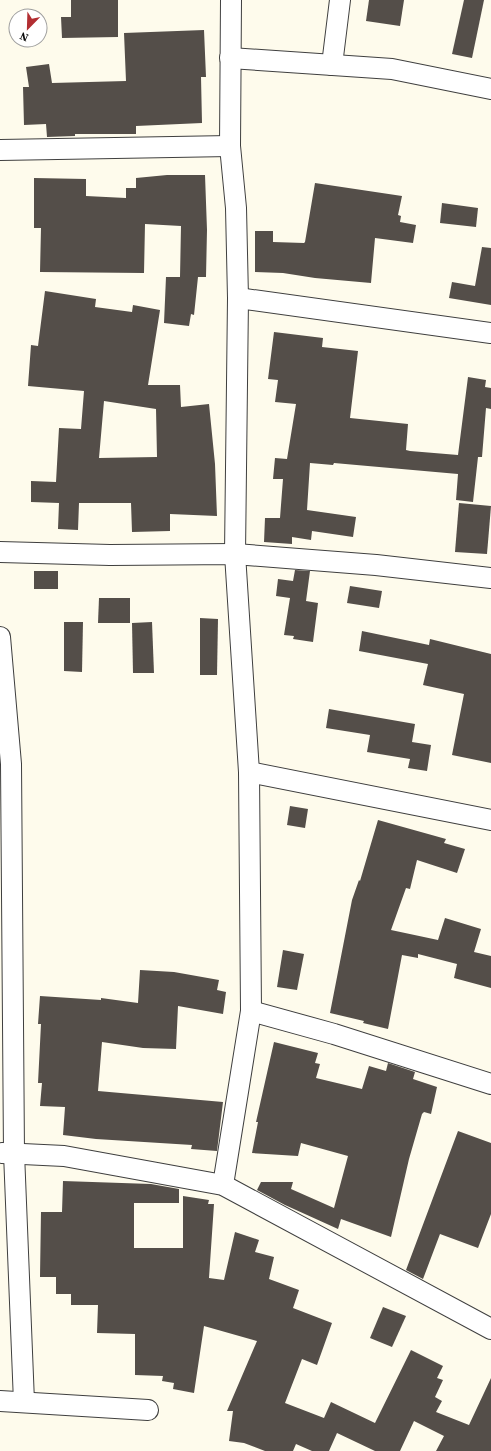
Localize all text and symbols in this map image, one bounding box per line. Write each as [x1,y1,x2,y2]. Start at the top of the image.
north arrow [8,8,48,48]
text: N [18,28,31,45]

